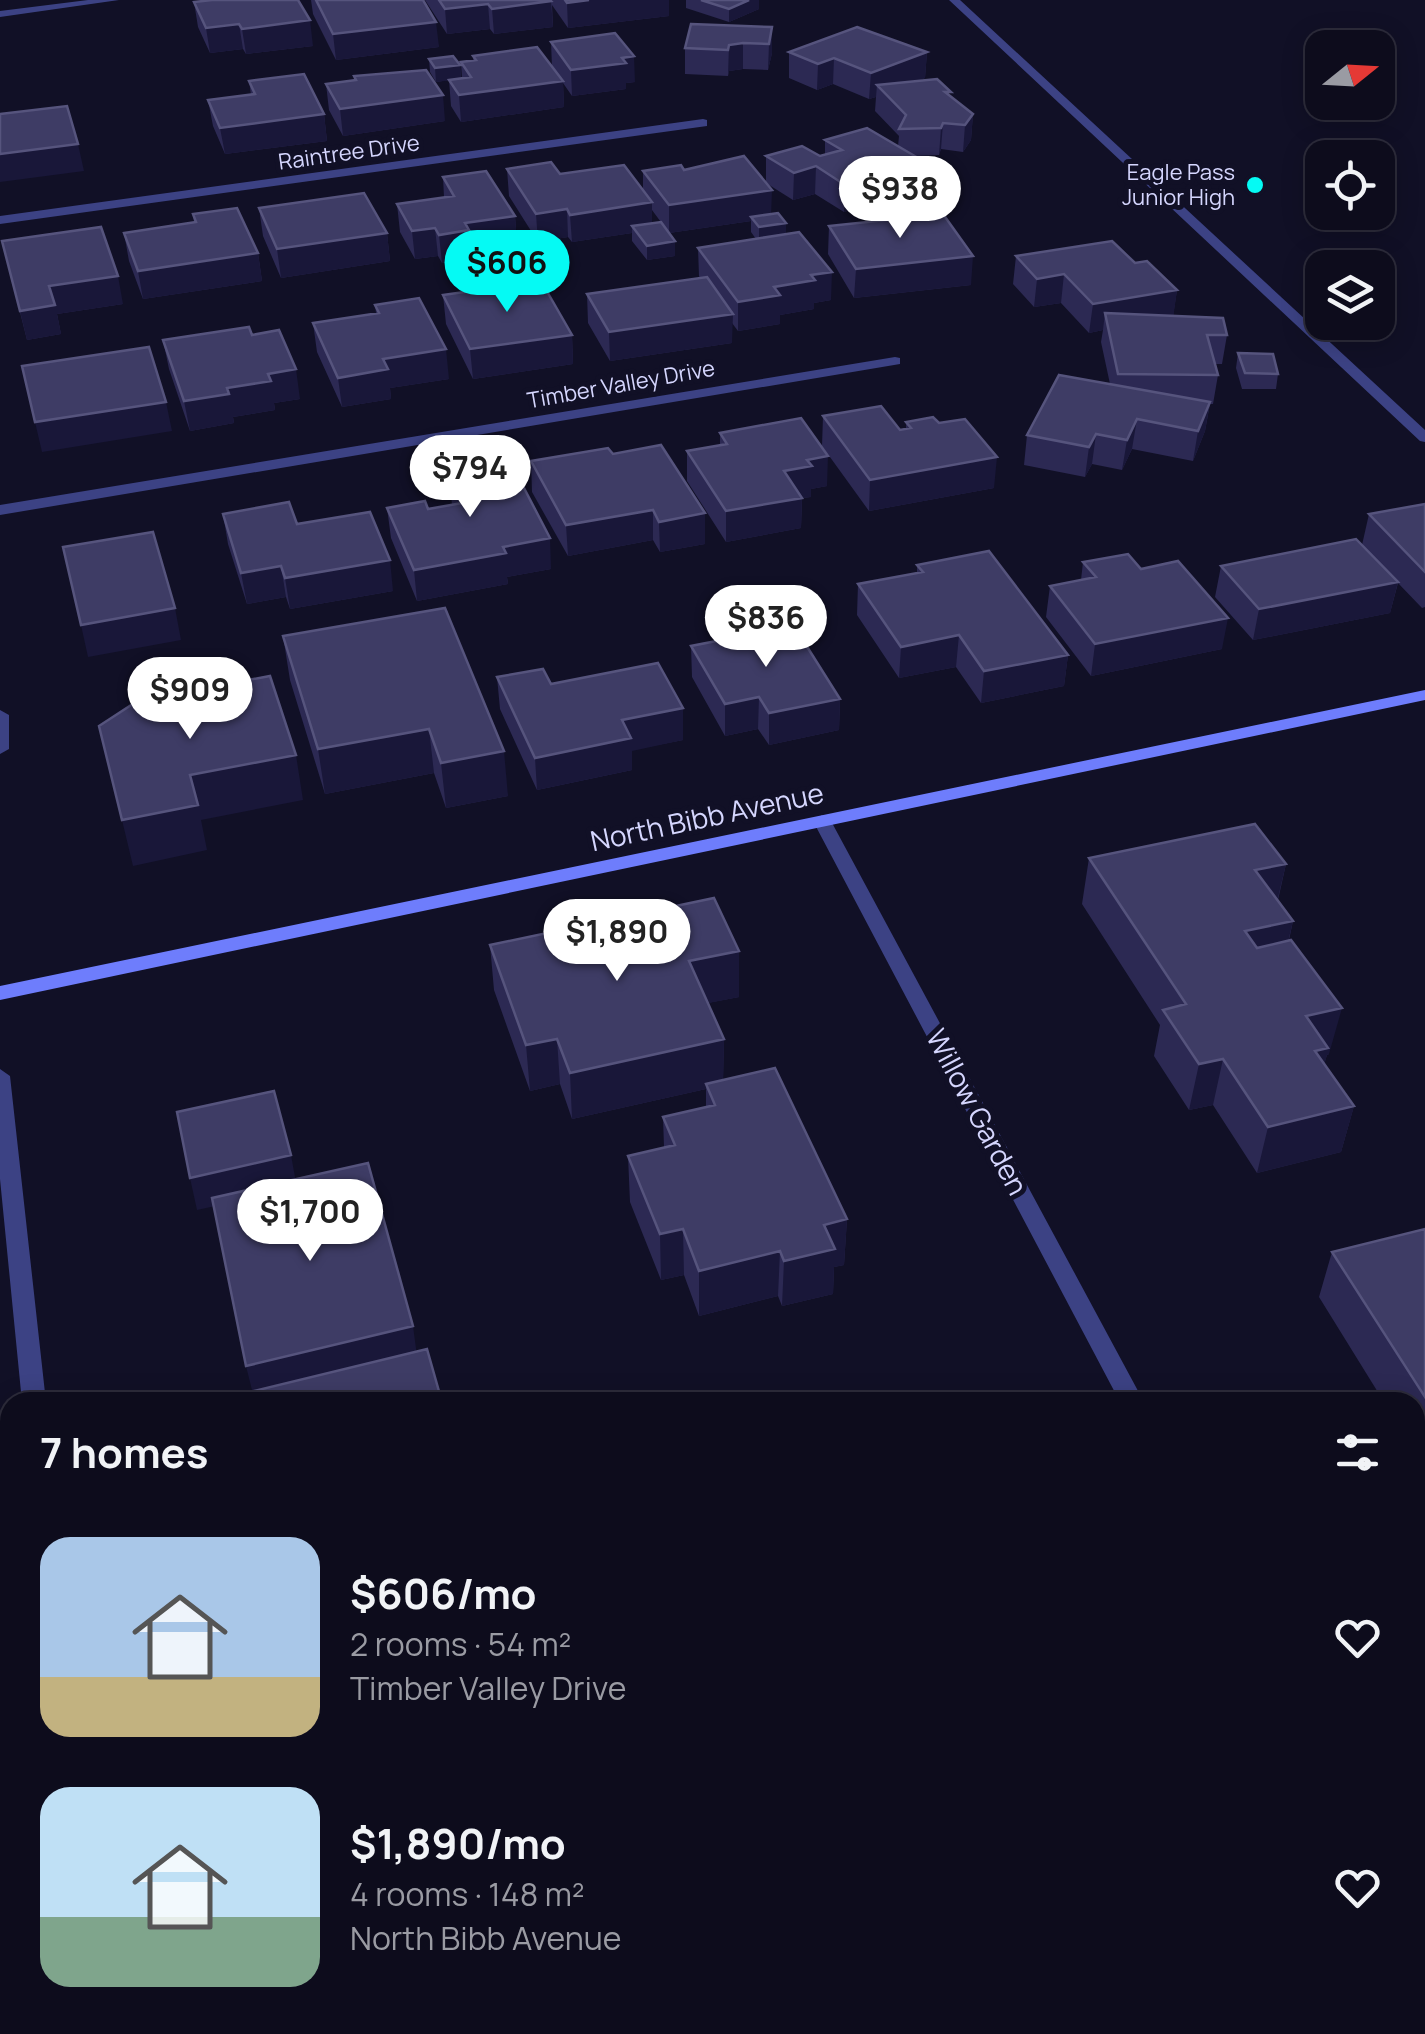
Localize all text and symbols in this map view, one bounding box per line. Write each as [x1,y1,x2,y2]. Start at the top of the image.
north arrow [1305,30,1395,120]
map controls [1305,30,1395,340]
street label: Raintree Drive [276,127,422,177]
button: locate [1305,140,1395,230]
pin: $938 [841,156,959,241]
place label: Eagle Pass Junior High [1122,157,1235,212]
text: $938 [861,166,939,210]
marker: Eagle Pass Junior High [1244,174,1266,196]
pin: $606 [448,230,566,315]
text: $606 [467,240,547,284]
button: layers [1305,250,1395,340]
street label: Timber Valley Drive [525,353,717,415]
pin: $794 [411,435,529,520]
text: $794 [432,445,508,489]
pin: $836 [707,585,825,670]
text: $836 [727,595,805,639]
pin: $909 [131,657,249,742]
text: $909 [150,667,230,711]
street label: North Bibb Avenue [587,773,827,859]
pin: $1,890 [536,899,698,984]
text: $1,890 [565,909,669,953]
street label: Willow Garden [918,1022,1038,1201]
pin: $1,700 [229,1179,391,1264]
text: $1,700 [259,1189,361,1233]
text: 7 homes [40,1423,208,1481]
icon: filters [1330,1425,1385,1480]
text: $606/mo [350,1564,537,1622]
icon: home [120,1577,240,1697]
icon: heart [1330,1610,1385,1665]
text: 2 rooms · 54 m² [350,1622,571,1666]
text: Timber Valley Drive [350,1666,626,1710]
text: $1,890/mo [350,1814,566,1872]
icon: home [120,1827,240,1947]
icon: heart [1330,1860,1385,1915]
text: 4 rooms · 148 m² [350,1872,585,1916]
text: North Bibb Avenue [350,1916,622,1960]

